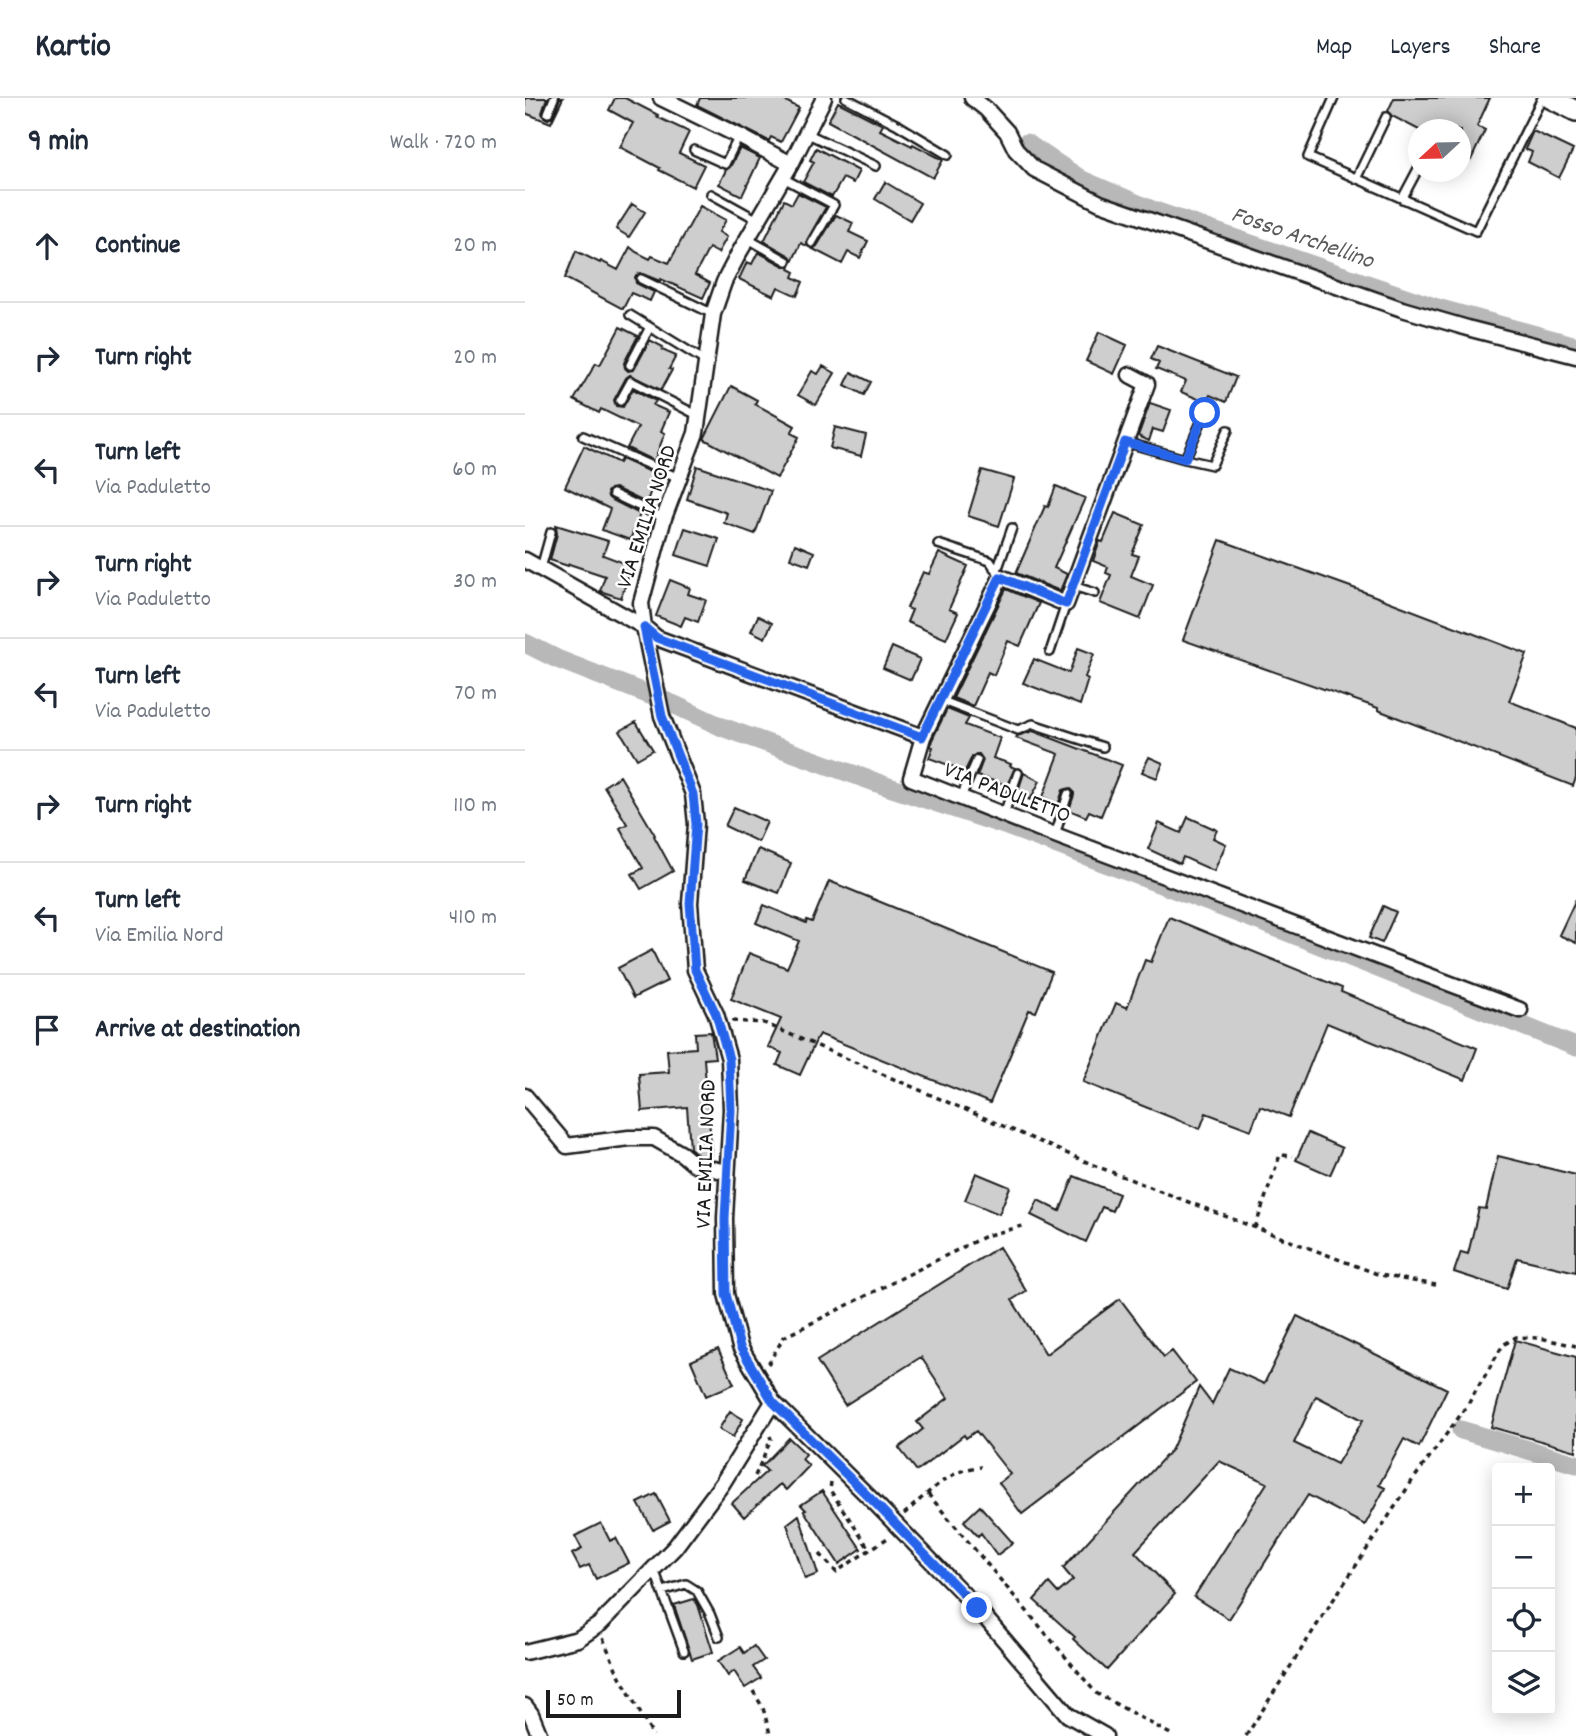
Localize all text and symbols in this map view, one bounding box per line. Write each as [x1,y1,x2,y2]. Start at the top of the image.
text: Kartio [35,25,111,72]
text: Map [1316,31,1352,65]
text: Layers [1390,31,1451,65]
text: Share [1489,31,1541,65]
north arrow [1408,119,1471,182]
text: 9 min [28,122,89,165]
text: Walk · 720 m [390,127,497,160]
water label: Fosso Archellino [1226,199,1379,280]
icon: ahead [28,227,66,265]
text: Continue [95,228,180,265]
text: 20 m [453,230,497,263]
icon: right [28,339,66,377]
text: Turn right [95,340,192,377]
text: 20 m [453,342,497,375]
route start [1189,397,1220,428]
text: Turn left [95,435,181,472]
street label: VIA EMILIA NORD [610,441,687,593]
icon: left [28,451,66,489]
text: 60 m [452,454,497,487]
text: Via Paduletto [95,472,211,505]
text: Turn right [95,547,192,584]
icon: right [28,563,66,601]
text: 30 m [453,566,497,599]
text: Via Paduletto [95,584,211,617]
text: Turn left [95,659,181,696]
icon: left [28,675,66,713]
text: 70 m [455,678,497,711]
text: Via Paduletto [95,696,211,729]
street label: VIA PADULETTO [939,755,1075,834]
icon: right [28,787,66,825]
text: Turn right [95,788,192,825]
text: 110 m [453,790,497,823]
text: Turn left [95,883,181,920]
icon: left [28,899,66,937]
text: 410 m [449,902,497,935]
text: Via Emilia Nord [95,920,223,953]
icon: arrive [28,1011,66,1049]
text: Arrive at destination [95,1012,300,1049]
street label: VIA EMILIA NORD [688,1079,727,1229]
map controls [1492,1463,1555,1715]
button: + [1492,1463,1555,1526]
button: − [1492,1526,1555,1589]
button: locate [1492,1589,1555,1652]
route end [961,1592,992,1623]
button: layers [1492,1652,1555,1715]
scale bar [546,1687,681,1719]
text: 50 m [557,1688,594,1715]

